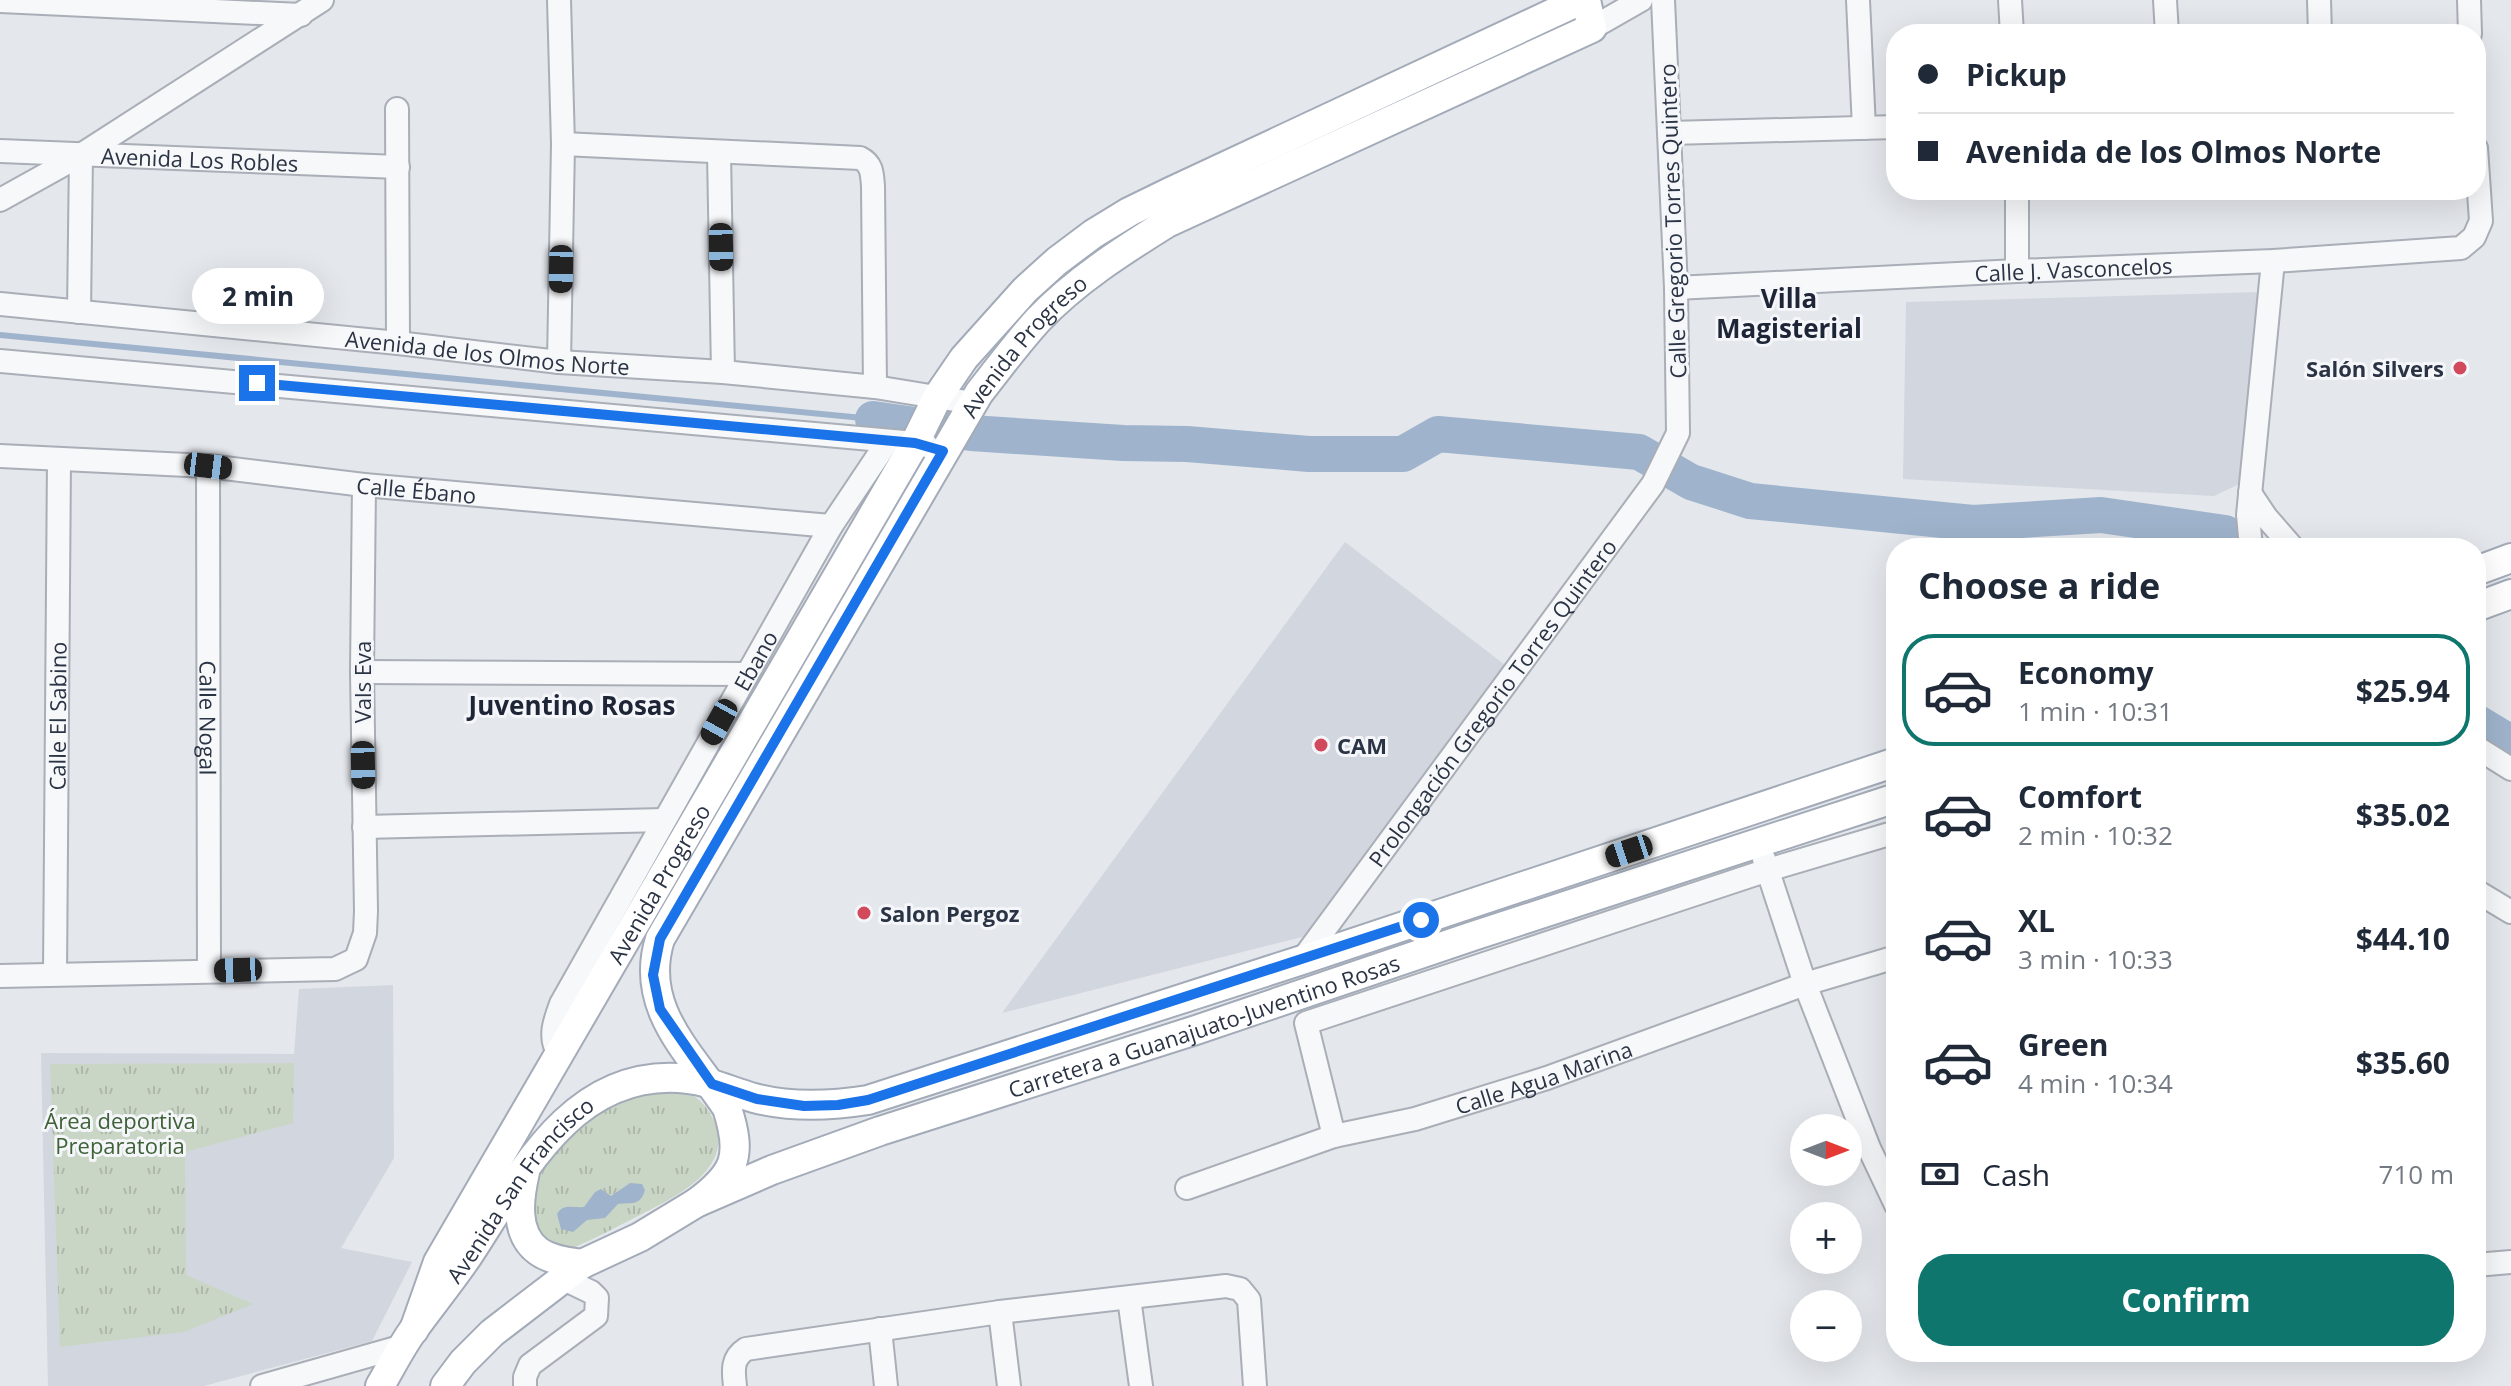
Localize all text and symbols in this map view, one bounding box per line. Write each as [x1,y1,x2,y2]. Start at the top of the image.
text: Pickup [1966,54,2067,95]
street label: Calle Gregorio Torres Quintero [1652,63,1692,379]
text: Avenida de los Olmos Norte [1966,131,2381,172]
street label: Avenida Los Robles [101,140,299,178]
car [709,223,733,271]
car [549,245,573,293]
street label: Calle J. Vasconcelos [1974,250,2173,288]
callout: 2 min [191,267,323,323]
street label: Avenida Progreso [953,268,1093,422]
text: 2 min [222,278,294,314]
district label: Villa Magisterial [1716,280,1862,346]
street label: Avenida de los Olmos Norte [344,323,631,381]
place label: Salón Silvers [2306,353,2444,383]
marker: Salón Silvers [2451,359,2469,377]
route end [239,365,275,401]
car [183,451,233,481]
street label: Calle Ébano [355,469,477,510]
street label: Prolongación Gregorio Torres Quintero [1361,532,1623,873]
text: Choose a ride [1918,561,2160,610]
street label: Ebano [726,625,784,696]
street label: Calle El Sabino [41,641,73,791]
street label: Vals Eva [347,641,377,723]
text: Economy [2018,652,2154,693]
icon: car [1922,654,1994,726]
street label: Calle Nogal [193,661,224,775]
text: $25.94 [2356,670,2450,711]
district label: Juventino Rosas [467,687,675,723]
text: 1 min · 10:31 [2018,693,2173,729]
car [697,695,741,749]
place label: CAM [1337,730,1387,760]
marker: CAM [1312,736,1330,754]
car [351,741,375,789]
text: Comfort [2018,776,2142,817]
icon: car [1922,778,1994,850]
text: $35.02 [2356,794,2450,835]
street label: Avenida Progreso [600,798,717,969]
text: 2 min · 10:32 [2018,817,2173,853]
car [1602,832,1656,870]
place label: Salon Pergoz [880,898,1020,928]
text: XL [2018,900,2055,941]
route start [1403,902,1439,938]
icon: car [1922,902,1994,974]
marker: Salon Pergoz [855,904,873,922]
text: $44.10 [2356,918,2450,959]
text: 3 min · 10:33 [2018,941,2173,977]
street label: Carretera a Guanajuato-Juventino Rosas [1004,947,1403,1104]
car [214,957,262,983]
text: Green [2018,1024,2109,1065]
icon: car [1922,1026,1994,1098]
street label: Calle Agua Marina [1451,1033,1636,1121]
text: $35.60 [2356,1042,2450,1083]
text: 4 min · 10:34 [2018,1065,2173,1101]
street label: Avenida San Francisco [439,1089,599,1289]
park label: Área deportiva Preparatoria [44,1105,196,1160]
north arrow [1790,1114,1862,1186]
map controls [1790,1114,1862,1362]
icon: cash [1918,1152,1962,1196]
text: Cash [1982,1154,2050,1195]
text: 710 m [2379,1156,2454,1192]
button: + [1790,1202,1862,1274]
button: Confirm [1918,1254,2454,1346]
button: − [1790,1290,1862,1362]

